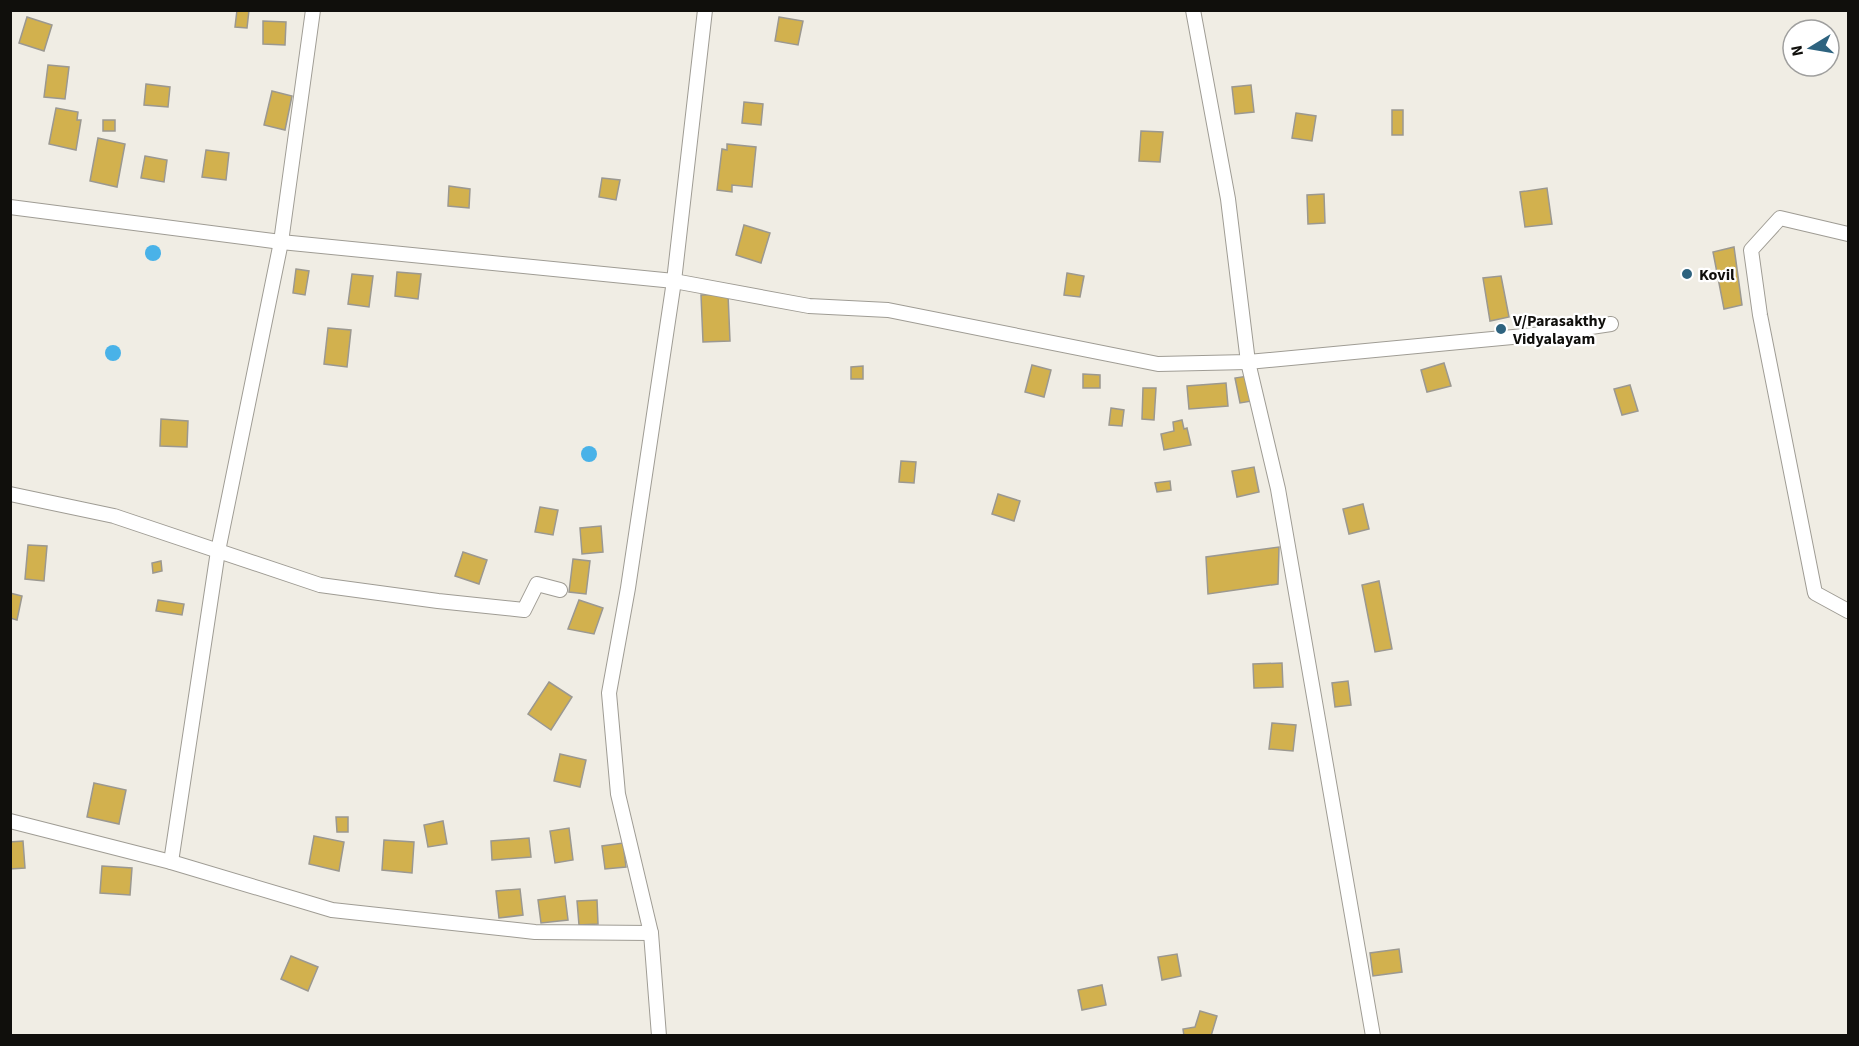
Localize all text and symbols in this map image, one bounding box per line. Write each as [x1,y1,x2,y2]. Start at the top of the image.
north arrow [1781,18,1841,78]
text: N [1785,43,1809,58]
place label: Kovil [1699,264,1735,286]
marker: Kovil [1680,267,1694,281]
place label: V/Parasakthy Vidyalayam [1512,310,1607,350]
marker: V/Parasakthy Vidyalayam [1494,322,1508,336]

